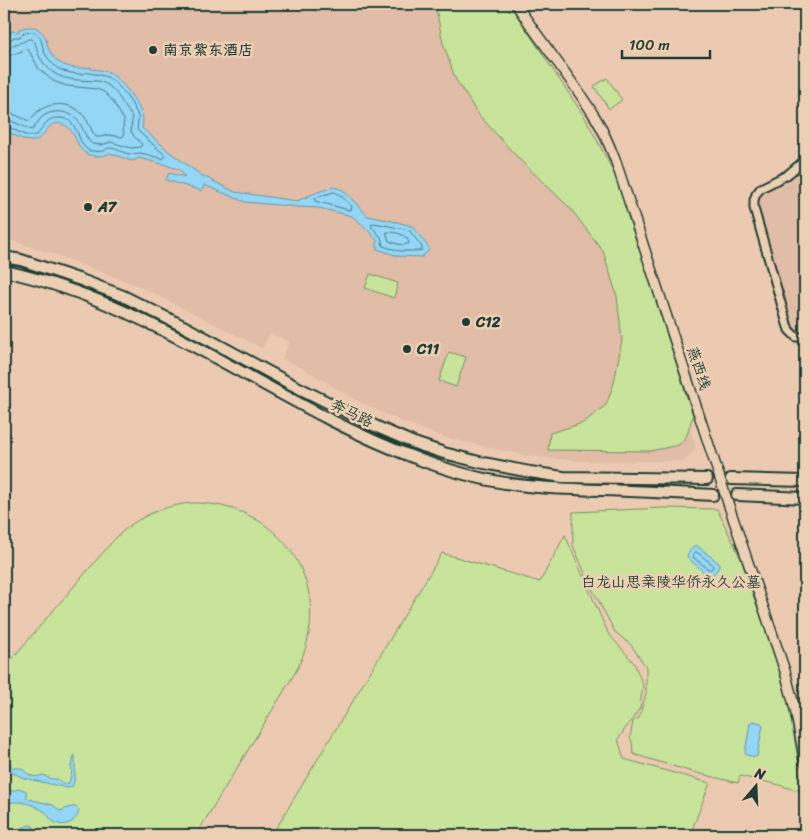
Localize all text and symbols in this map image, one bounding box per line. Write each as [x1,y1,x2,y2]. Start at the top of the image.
scale bar [622,28,709,60]
text: 100 m [629,32,670,58]
place label: 南京紫东酒店 [163,37,253,63]
marker: 南京紫东酒店 [147,44,159,56]
place label: A7 [97,194,118,220]
marker: A7 [82,201,94,213]
place label: C12 [475,309,501,335]
marker: C12 [460,316,472,328]
place label: C11 [416,336,440,362]
marker: C11 [401,343,413,355]
street label: 燕西线 [680,343,718,393]
street label: 奔马路 [326,391,378,435]
park label: 白龙山思亲陵华侨永久公墓 [581,569,761,595]
text: N [750,760,769,788]
north arrow [732,762,782,812]

